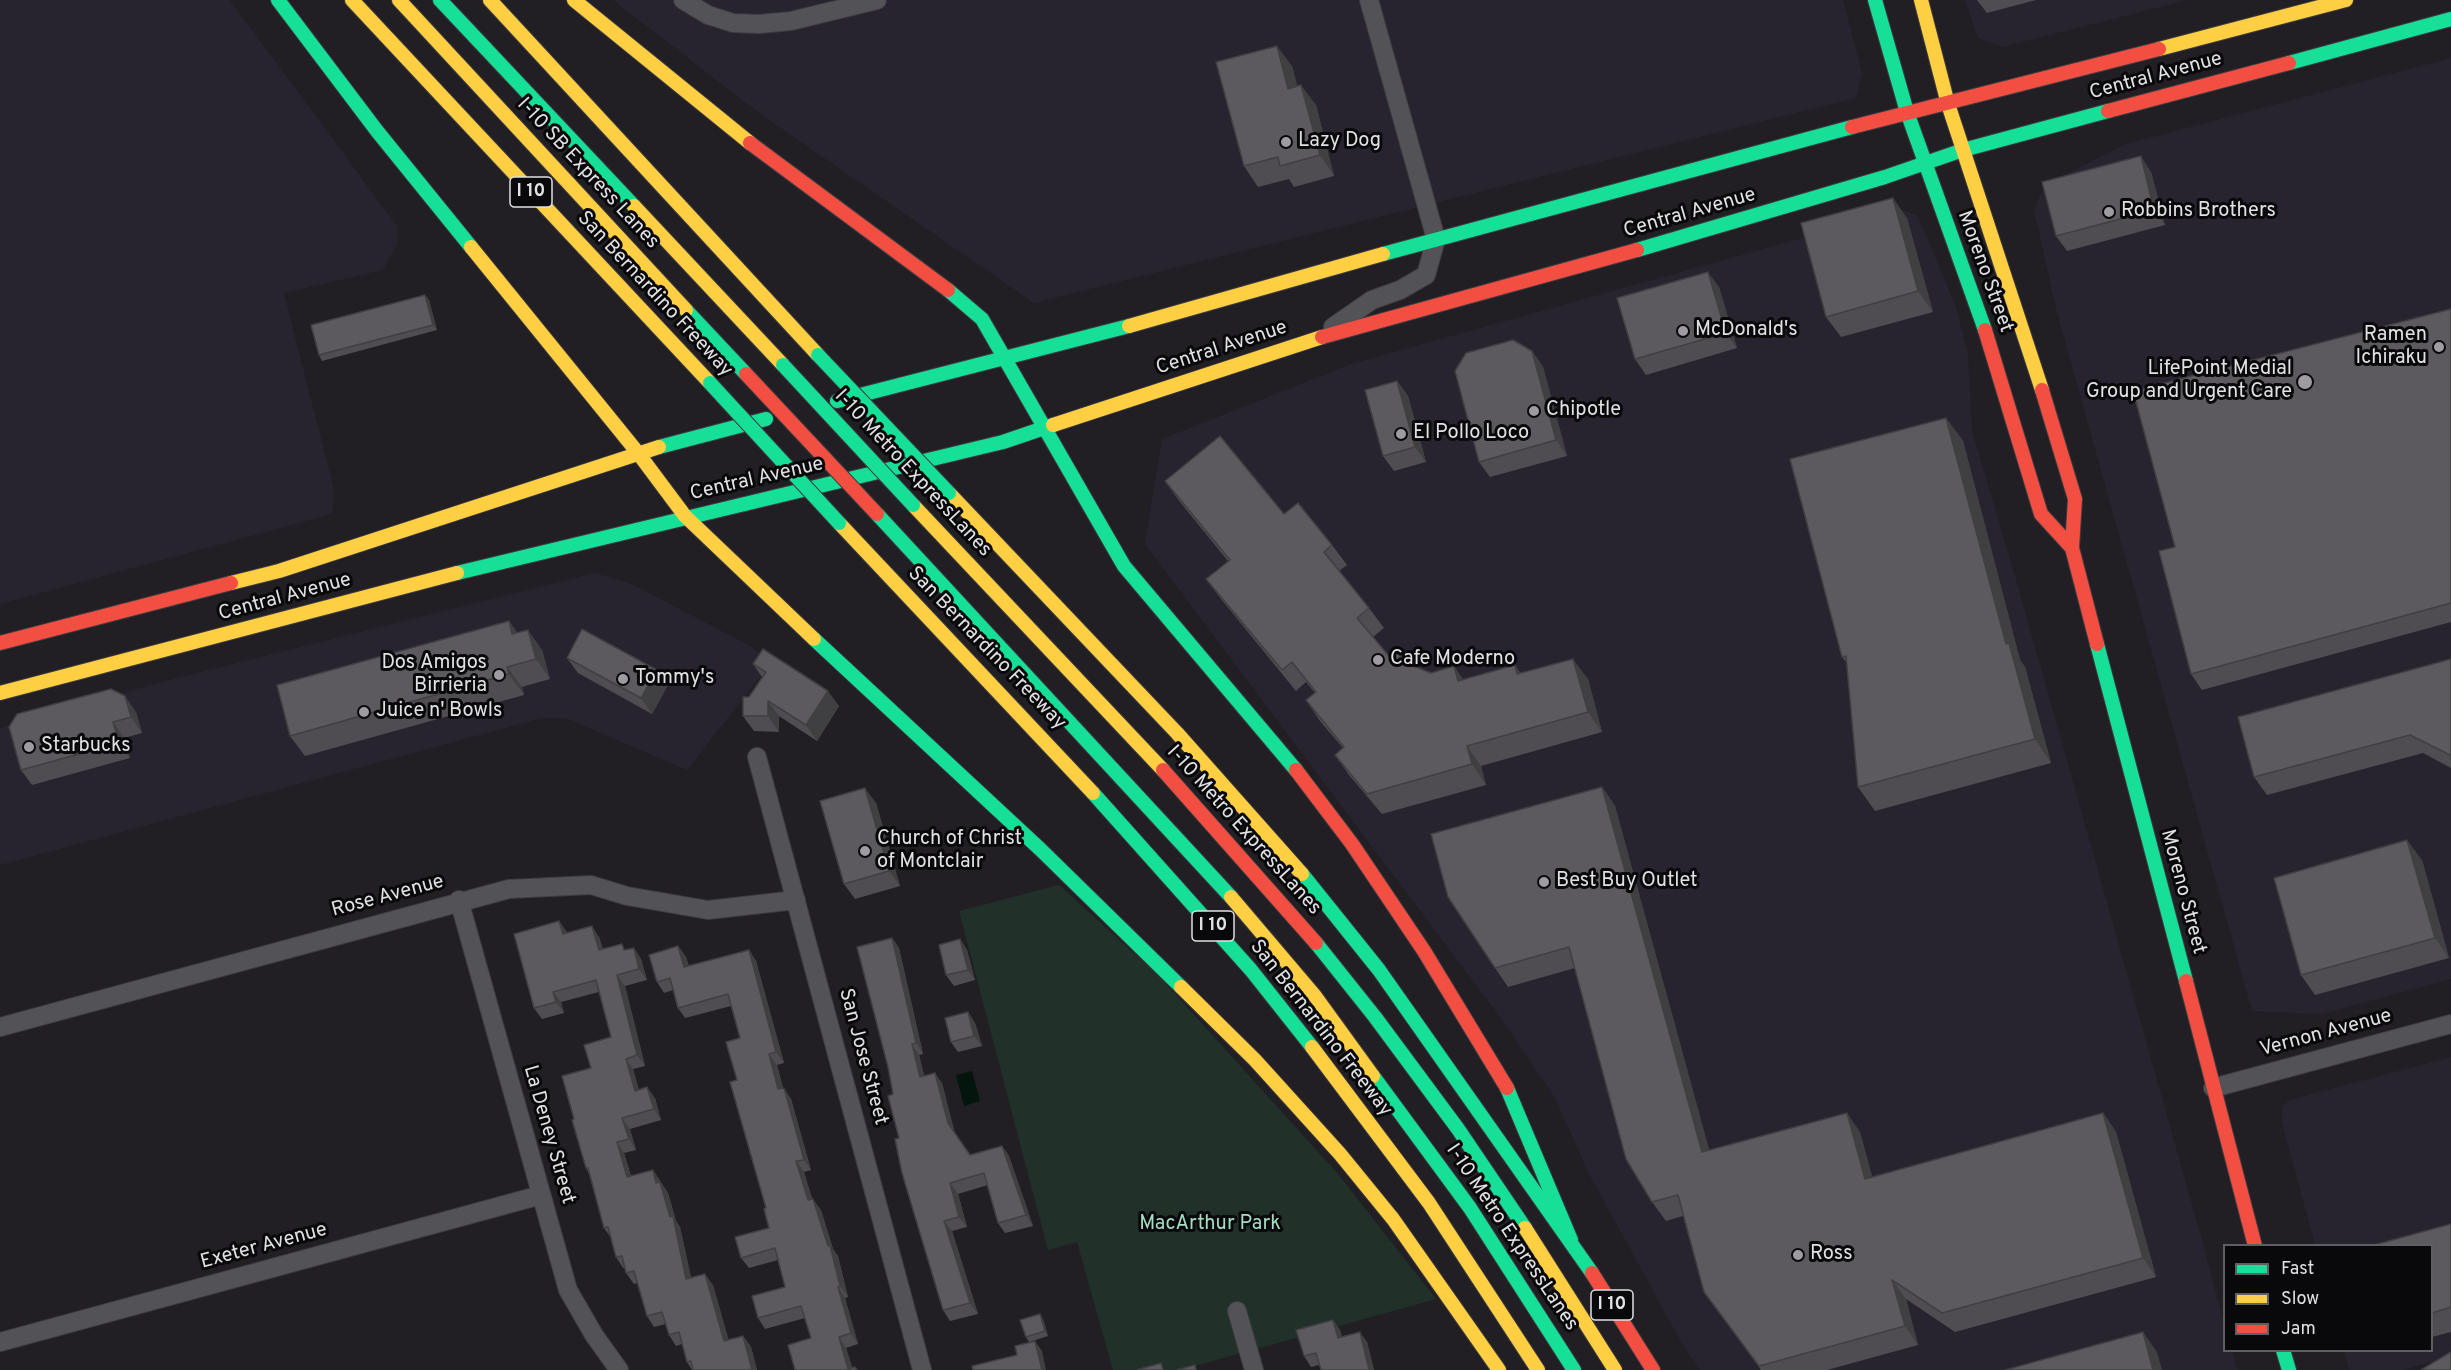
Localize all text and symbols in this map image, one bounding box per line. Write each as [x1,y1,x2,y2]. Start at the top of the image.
street label: Central Avenue [2087,48,2225,106]
street label: I-10 SB Express Lanes [511,93,663,255]
place label: Lazy Dog [1298,130,1381,154]
marker: Lazy Dog [1279,135,1293,149]
road number: I 10 [510,177,552,207]
street label: Central Avenue [1621,184,1759,244]
place label: Robbins Brothers [2121,200,2276,224]
marker: Robbins Brothers [2102,205,2116,219]
street label: San Bernardino Freeway [571,207,737,383]
street label: Moreno Street [1951,208,2017,336]
street label: Central Avenue [1153,317,1291,381]
place label: McDonald's [1695,319,1798,343]
marker: McDonald's [1676,324,1690,338]
place label: Ramen Ichiraku [2355,324,2427,371]
marker: Ramen Ichiraku [2432,340,2446,354]
place label: LifePoint Medial Group and Urgent Care [2086,358,2292,405]
marker: LifePoint Medial Group and Urgent Care [2296,373,2314,391]
street label: I-10 Metro ExpressLanes [828,385,996,563]
place label: Chipotle [1546,399,1621,423]
marker: Chipotle [1527,404,1541,418]
place label: El Pollo Loco [1413,422,1529,446]
marker: El Pollo Loco [1394,427,1408,441]
street label: Central Avenue [688,453,826,507]
street label: San Bernardino Freeway [902,562,1070,736]
street label: Central Avenue [216,569,354,627]
place label: Cafe Moderno [1390,648,1515,672]
place label: Dos Amigos Birrieria [381,652,487,699]
marker: Cafe Moderno [1371,653,1385,667]
place label: Tommy's [635,667,714,691]
marker: Dos Amigos Birrieria [492,668,506,682]
marker: Tommy's [616,672,630,686]
place label: Juice n' Bowls [376,700,502,724]
marker: Juice n' Bowls [357,705,371,719]
place label: Starbucks [41,735,131,759]
marker: Starbucks [22,740,36,754]
street label: I-10 Metro ExpressLanes [1161,741,1325,921]
street label: Moreno Street [2154,827,2210,957]
place label: Church of Christ of Montclair [877,828,1022,875]
marker: Church of Christ of Montclair [858,844,872,858]
street label: Rose Avenue [329,870,447,924]
place label: Best Buy Outlet [1556,870,1698,894]
marker: Best Buy Outlet [1537,875,1551,889]
road number: I 10 [1192,911,1234,941]
street label: San Bernardino Freeway [1244,936,1396,1122]
street label: San Jose Street [832,986,892,1128]
street label: Vernon Avenue [2258,1005,2394,1063]
street label: La Deney Street [517,1063,579,1207]
street label: I-10 Metro ExpressLanes [1440,1140,1582,1336]
park label: MacArthur Park [1139,1213,1281,1237]
street label: Exeter Avenue [198,1219,330,1275]
place label: Ross [1810,1243,1853,1267]
legend [2223,1244,2433,1352]
marker: Ross [1791,1248,1805,1262]
text: Fast [2281,1258,2314,1281]
text: Slow [2281,1288,2319,1311]
road number: I 10 [1591,1290,1633,1320]
text: Jam [2281,1318,2316,1341]

